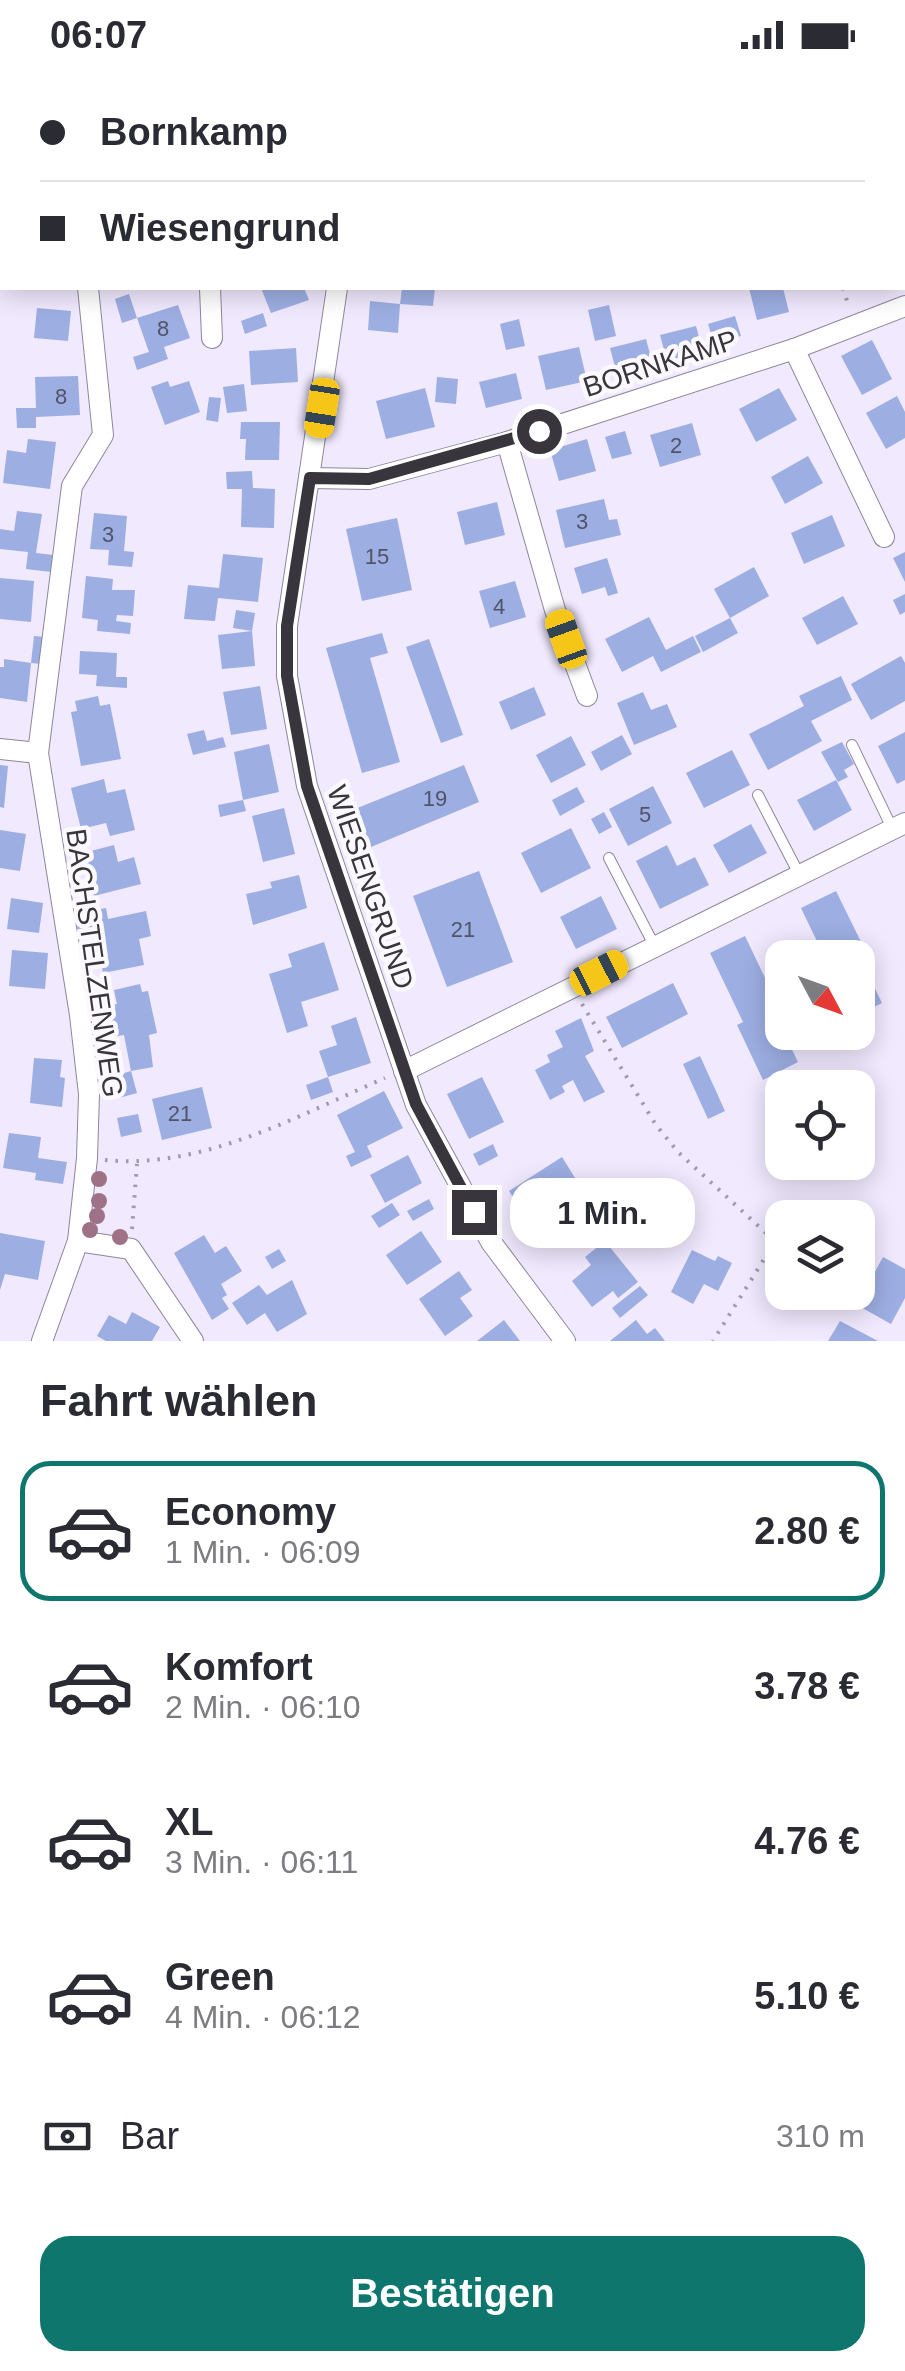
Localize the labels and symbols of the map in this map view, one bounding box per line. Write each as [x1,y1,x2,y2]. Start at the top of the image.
house number: 8 [157,316,169,341]
street label: BORNKAMP [579,324,741,403]
car [302,376,342,440]
house number: 8 [55,384,67,409]
route start [517,409,562,454]
house number: 2 [670,433,682,458]
house number: 3 [576,509,588,534]
house number: 3 [102,522,114,547]
house number: 15 [365,544,389,569]
house number: 4 [493,594,505,619]
car [542,606,590,672]
street label: WIESENGRUND [321,781,420,993]
house number: 19 [423,786,447,811]
house number: 5 [639,802,651,827]
street label: BACHSTELZENWEG [60,827,129,1099]
house number: 21 [451,917,475,942]
north arrow [765,940,875,1050]
car [565,946,633,1000]
house number: 21 [168,1101,192,1126]
callout: 1 Min. [509,1177,694,1247]
route end [452,1190,497,1235]

